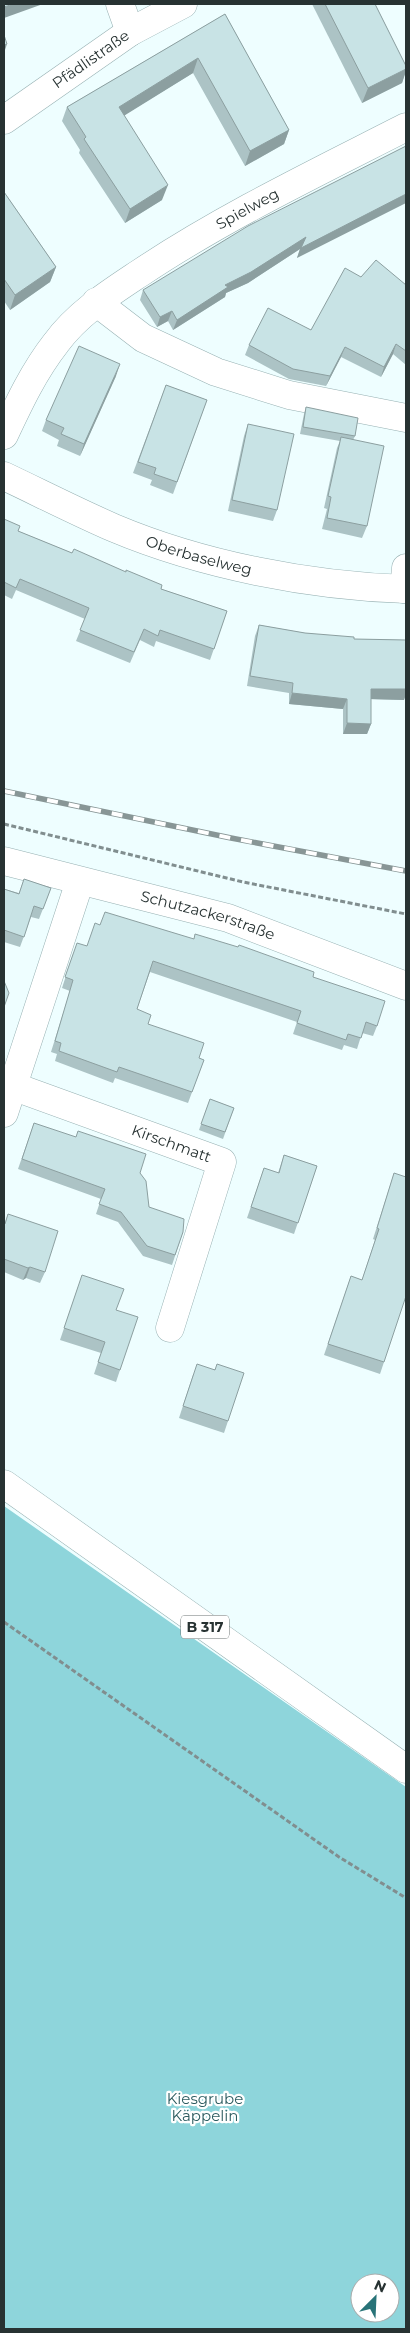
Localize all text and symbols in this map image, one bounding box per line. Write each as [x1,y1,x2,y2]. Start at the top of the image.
street label: Pfädlistraße [48,25,133,92]
street label: Spielweg [212,184,282,233]
street label: Oberbaselweg [143,531,254,579]
street label: Schutzackerstraße [139,886,278,944]
street label: Kirschmatt [129,1120,214,1166]
road number: B 317 [181,1615,229,1638]
park label: Kiesgrube Käppelin [167,2089,243,2125]
north arrow [350,2273,400,2323]
text: N [371,2276,389,2297]

